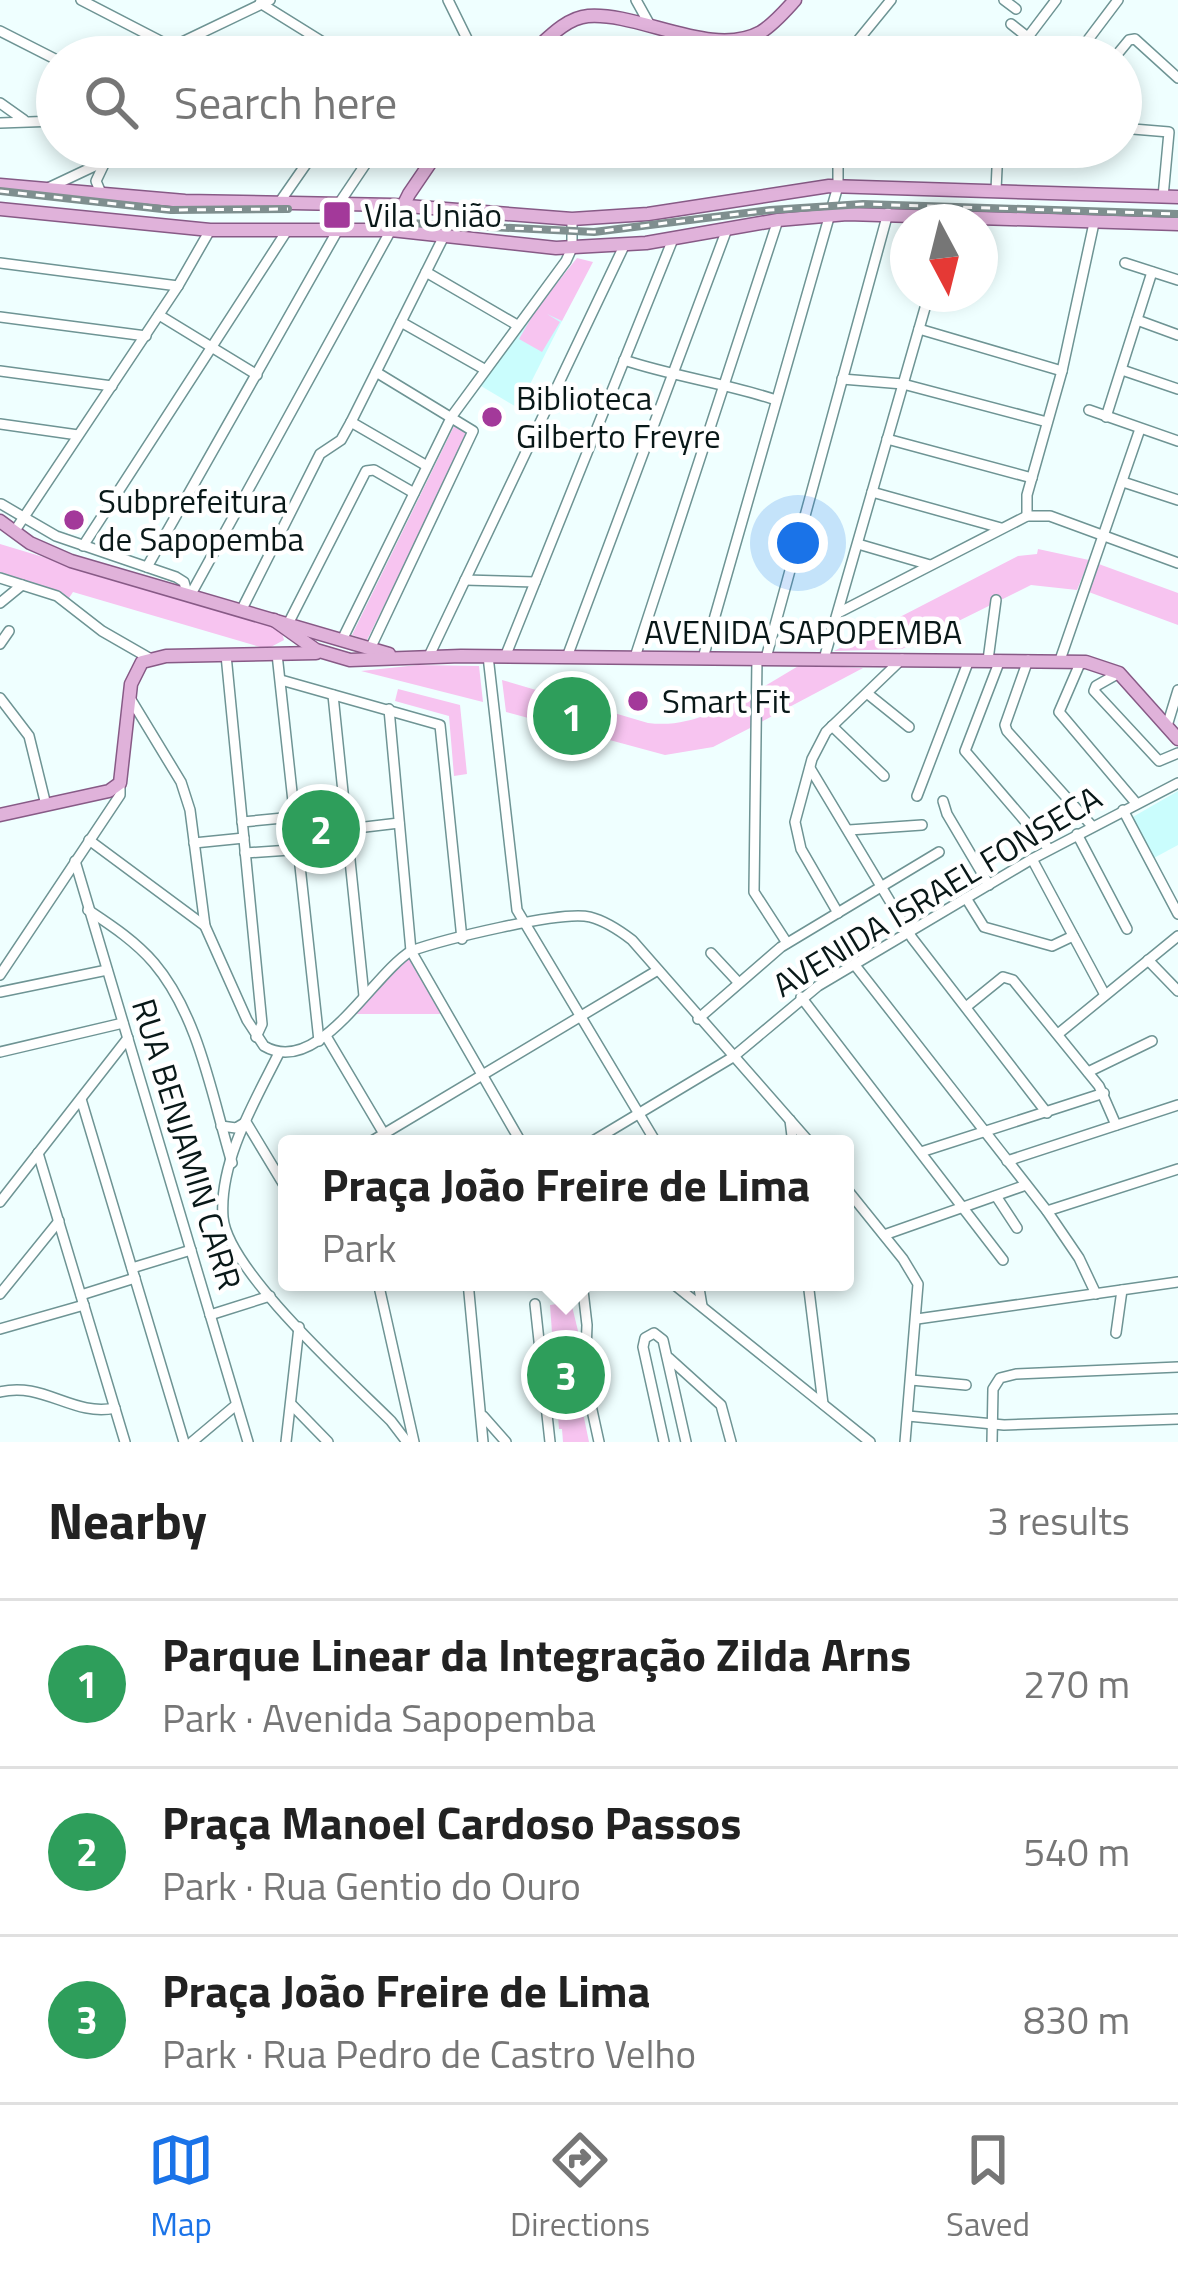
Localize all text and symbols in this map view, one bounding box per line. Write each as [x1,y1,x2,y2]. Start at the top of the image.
search box [36,36,1142,168]
text: Search here [174,68,397,136]
icon: search [78,69,144,135]
place label: Vila União [364,190,502,240]
marker: Vila União [321,199,353,231]
north arrow [890,204,998,312]
place label: Biblioteca Gilberto Freyre [516,373,721,461]
marker: Biblioteca Gilberto Freyre [479,404,505,430]
place label: Subprefeitura de Sapopemba [98,476,304,564]
marker: Subprefeitura de Sapopemba [61,507,87,533]
your location [768,513,828,573]
street label: AVENIDA SAPOPEMBA [644,607,962,657]
pin: 1 [533,671,611,761]
place label: Smart Fit [662,676,791,726]
marker: Smart Fit [625,688,651,714]
street label: AVENIDA ISRAEL FONSECA [763,773,1111,1009]
pin: 2 [282,784,360,874]
street label: RUA BENJAMIN CARR [119,992,255,1296]
popup [278,1135,854,1291]
text: Praça João Freire de Lima [322,1150,810,1218]
text: Park [322,1218,396,1277]
pin: 3 [527,1330,605,1420]
text: Nearby [48,1481,207,1559]
text: 3 results [987,1491,1130,1550]
text: Parque Linear da Integração Zilda Arns [162,1620,911,1688]
text: 1 [76,1654,98,1713]
text: 270 m [1023,1654,1130,1713]
text: Park · Avenida Sapopemba [162,1688,596,1747]
text: Praça Manoel Cardoso Passos [162,1788,741,1856]
text: 2 [76,1822,98,1881]
text: 540 m [1023,1822,1130,1881]
text: Park · Rua Gentio do Ouro [162,1856,581,1915]
text: Praça João Freire de Lima [162,1956,651,2024]
text: 3 [76,1990,98,2049]
text: 830 m [1023,1990,1130,2049]
text: Park · Rua Pedro de Castro Velho [162,2024,696,2083]
tab: Map [148,2127,214,2249]
tab: Directions [510,2127,650,2249]
tab: Saved [946,2127,1030,2249]

